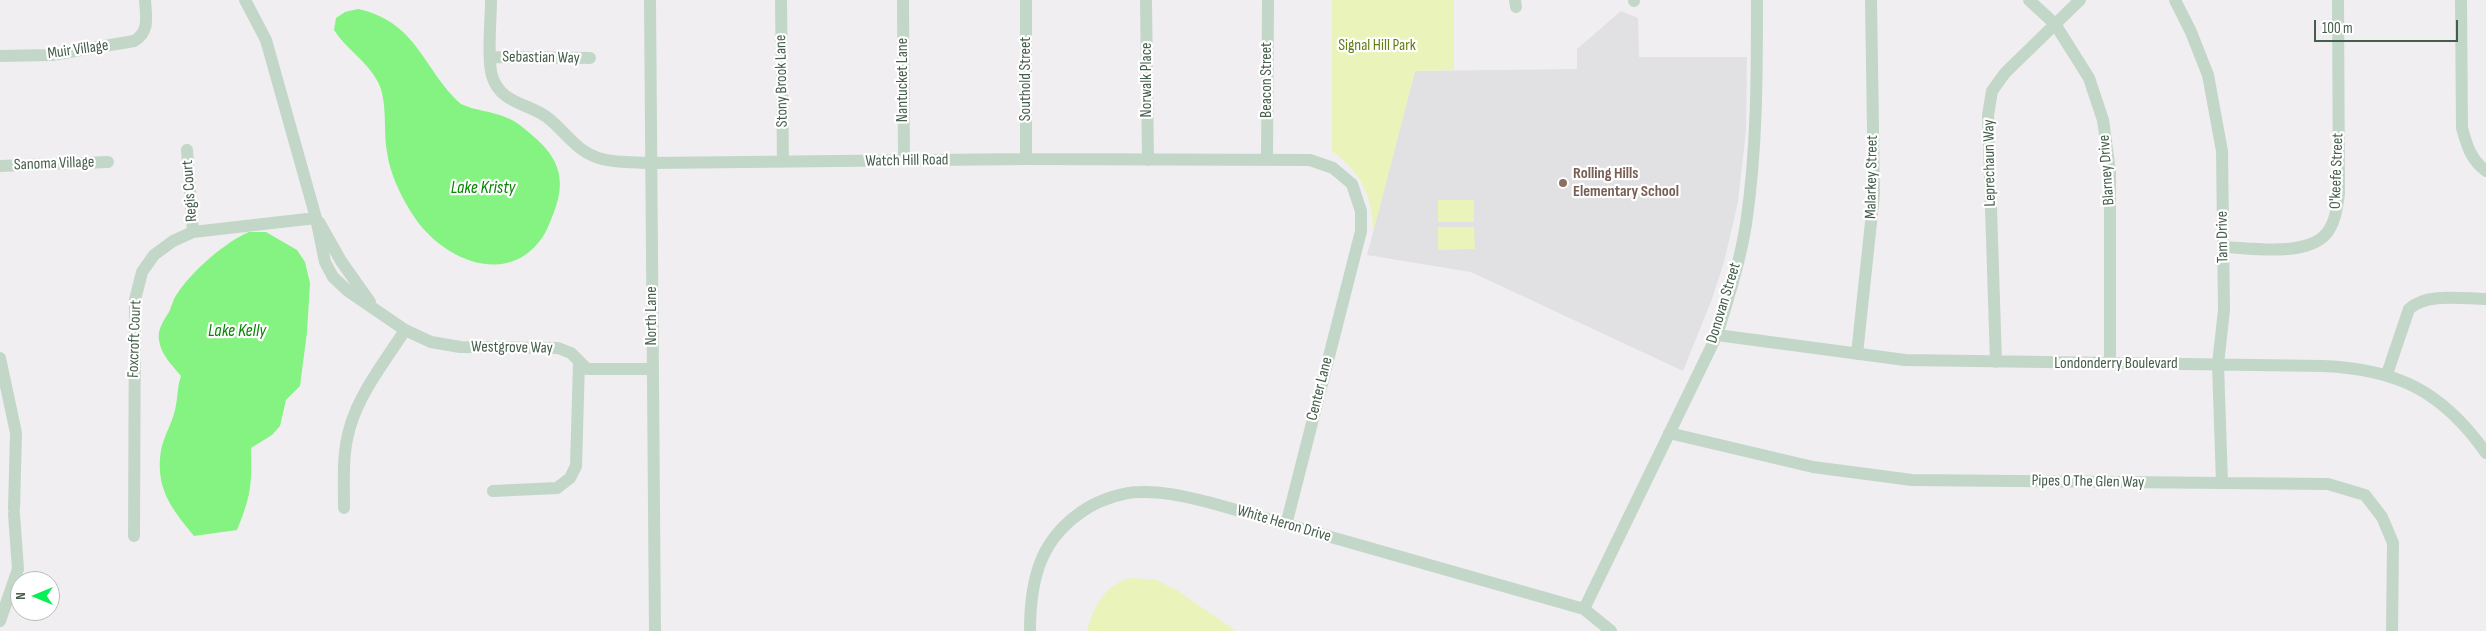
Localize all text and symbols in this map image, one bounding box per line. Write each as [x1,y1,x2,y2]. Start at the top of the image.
scale bar [2316,10,2460,42]
text: 100 m [2322,19,2353,38]
street label: Stony Brook Lane [772,35,792,127]
street label: Muir Village [46,36,110,64]
park label: Signal Hill Park [1338,36,1416,56]
street label: Southold Street [1016,37,1036,121]
street label: Nantucket Lane [893,38,913,122]
street label: Beacon Street [1257,42,1277,118]
street label: Norwalk Place [1137,43,1157,117]
street label: Sebastian Way [502,48,580,68]
street label: Leprechaun Way [1980,119,2000,207]
street label: O'keefe Street [2326,133,2348,209]
street label: Blarney Drive [2095,134,2119,206]
street label: Malarkey Street [1862,135,1882,219]
street label: Watch Hill Road [865,151,949,171]
street label: Sanoma Village [13,153,95,175]
street label: Regis Court [178,159,202,223]
place label: Rolling Hills Elementary School [1573,164,1679,202]
water label: Lake Kristy [451,177,515,199]
marker: Rolling Hills Elementary School [1557,177,1569,189]
street label: Tam Drive [2213,211,2233,263]
street label: Donovan Street [1703,260,1745,346]
street label: North Lane [642,286,662,346]
street label: Foxcroft Court [124,300,146,378]
water label: Lake Kelly [208,320,266,342]
street label: Westgrove Way [471,338,553,358]
street label: Londonderry Boulevard [2054,354,2178,374]
street label: Center Lane [1303,355,1337,423]
street label: Pipes O The Glen Way [2031,471,2145,493]
street label: White Heron Drive [1235,501,1333,547]
north arrow [10,571,60,621]
text: N [12,592,29,600]

